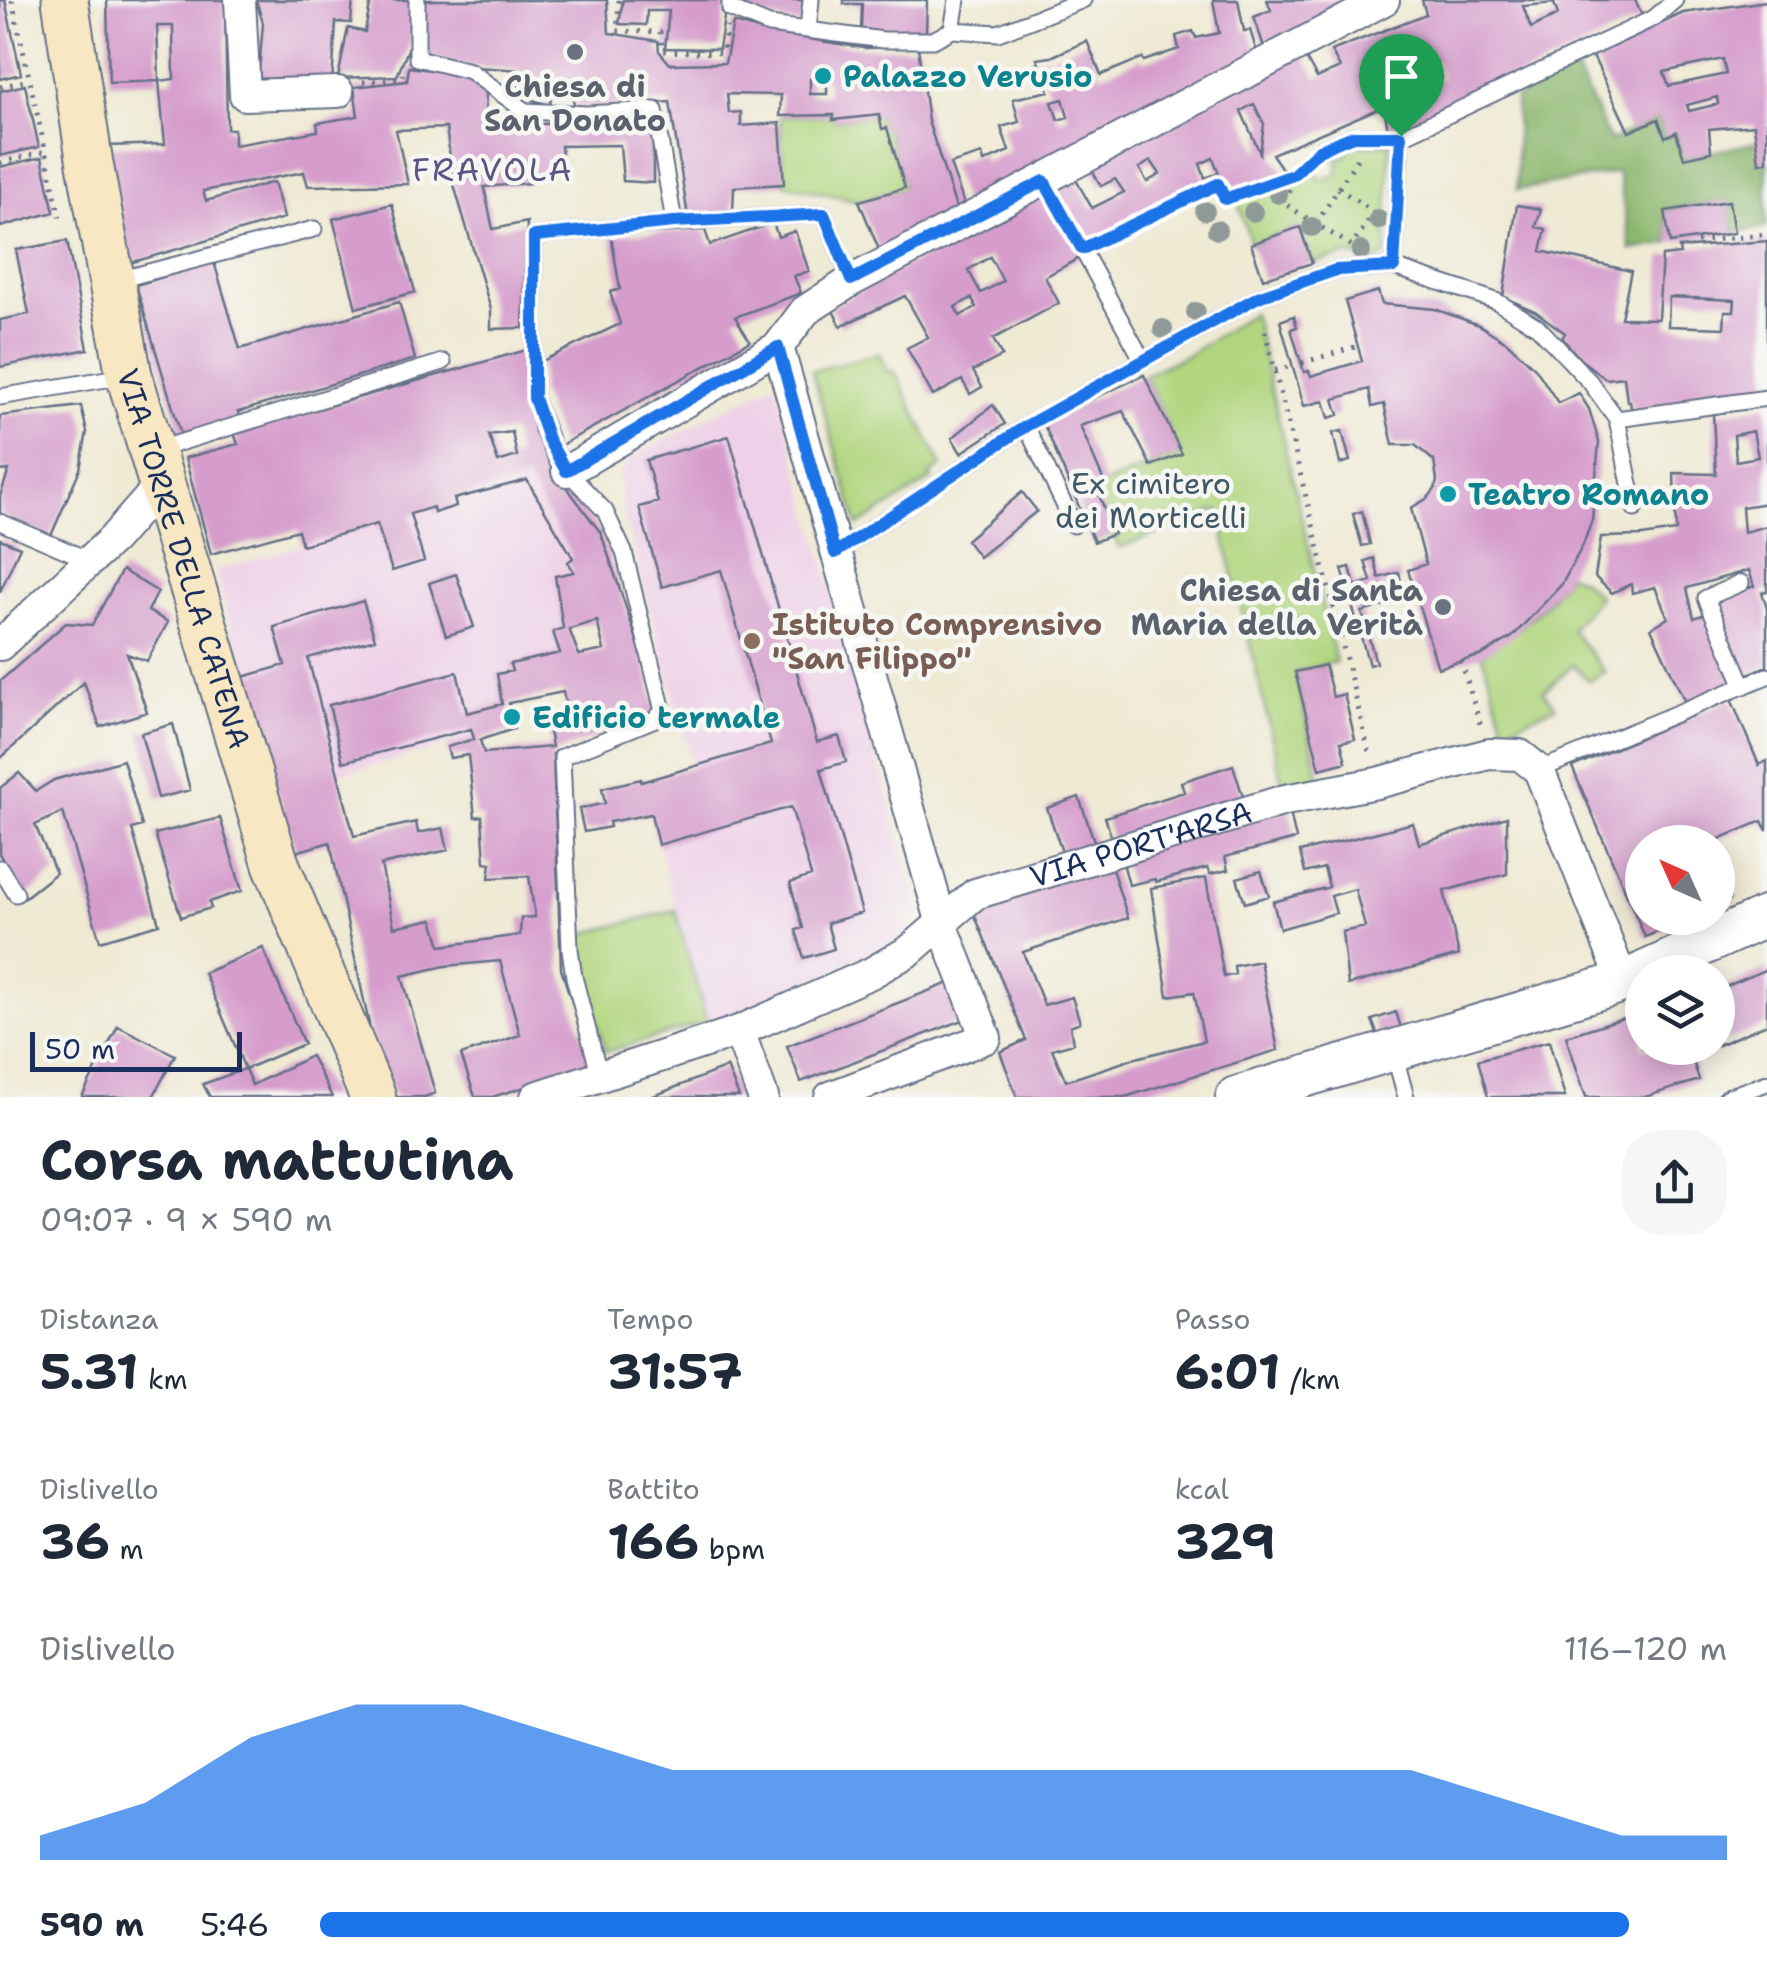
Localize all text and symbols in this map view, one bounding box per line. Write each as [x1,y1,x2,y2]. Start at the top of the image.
pin [1359,34,1444,137]
marker: Chiesa di San Donato [564,41,586,63]
icon: arrive [1374,49,1429,104]
place label: Palazzo Verusio [843,56,1093,97]
marker: Palazzo Verusio [812,65,834,87]
place label: Chiesa di San Donato [484,66,666,141]
district label: FRAVOLA [412,148,574,191]
street label: VIA TORRE DELLA CATENA [108,363,261,753]
park label: Ex cimitero dei Morticelli [1055,463,1247,538]
place label: Teatro Romano [1468,474,1709,515]
marker: Teatro Romano [1437,483,1459,505]
place label: Chiesa di Santa Maria della Verità [1131,570,1424,645]
marker: Chiesa di Santa Maria della Verità [1432,596,1454,618]
place label: Istituto Comprensivo "San Filippo" [772,604,1102,679]
marker: Istituto Comprensivo "San Filippo" [741,630,763,652]
place label: Edificio termale [532,697,780,738]
marker: Edificio termale [501,706,523,728]
street label: VIA PORT'ARSA [1025,791,1257,897]
north arrow [1625,825,1735,935]
map controls [1625,825,1735,1065]
button: layers [1625,955,1735,1065]
scale bar [30,1027,242,1072]
text: 50 m [45,1030,115,1068]
text: Corsa mattutina [40,1123,514,1197]
button: share [1622,1130,1727,1235]
text: 09:07 · 9 × 590 m [40,1198,332,1241]
text: Distanza [40,1300,158,1338]
text: Tempo [607,1300,694,1338]
text: Passo [1175,1300,1250,1338]
text: 5.31 [40,1338,139,1405]
text: 31:57 [607,1338,743,1405]
text: 6:01 [1175,1338,1280,1405]
text: km [139,1360,188,1398]
text: /km [1280,1360,1340,1398]
text: Dislivello [40,1470,159,1508]
text: Battito [607,1470,700,1508]
text: kcal [1175,1470,1229,1508]
text: 36 [40,1508,110,1575]
text: 166 [607,1508,699,1575]
text: 329 [1175,1508,1276,1575]
text: m [110,1530,144,1568]
text: bpm [699,1530,765,1568]
text: Dislivello [40,1627,176,1670]
text: 116–120 m [1564,1627,1727,1670]
text: 590 m [40,1903,144,1946]
text: 5:46 [200,1903,270,1946]

